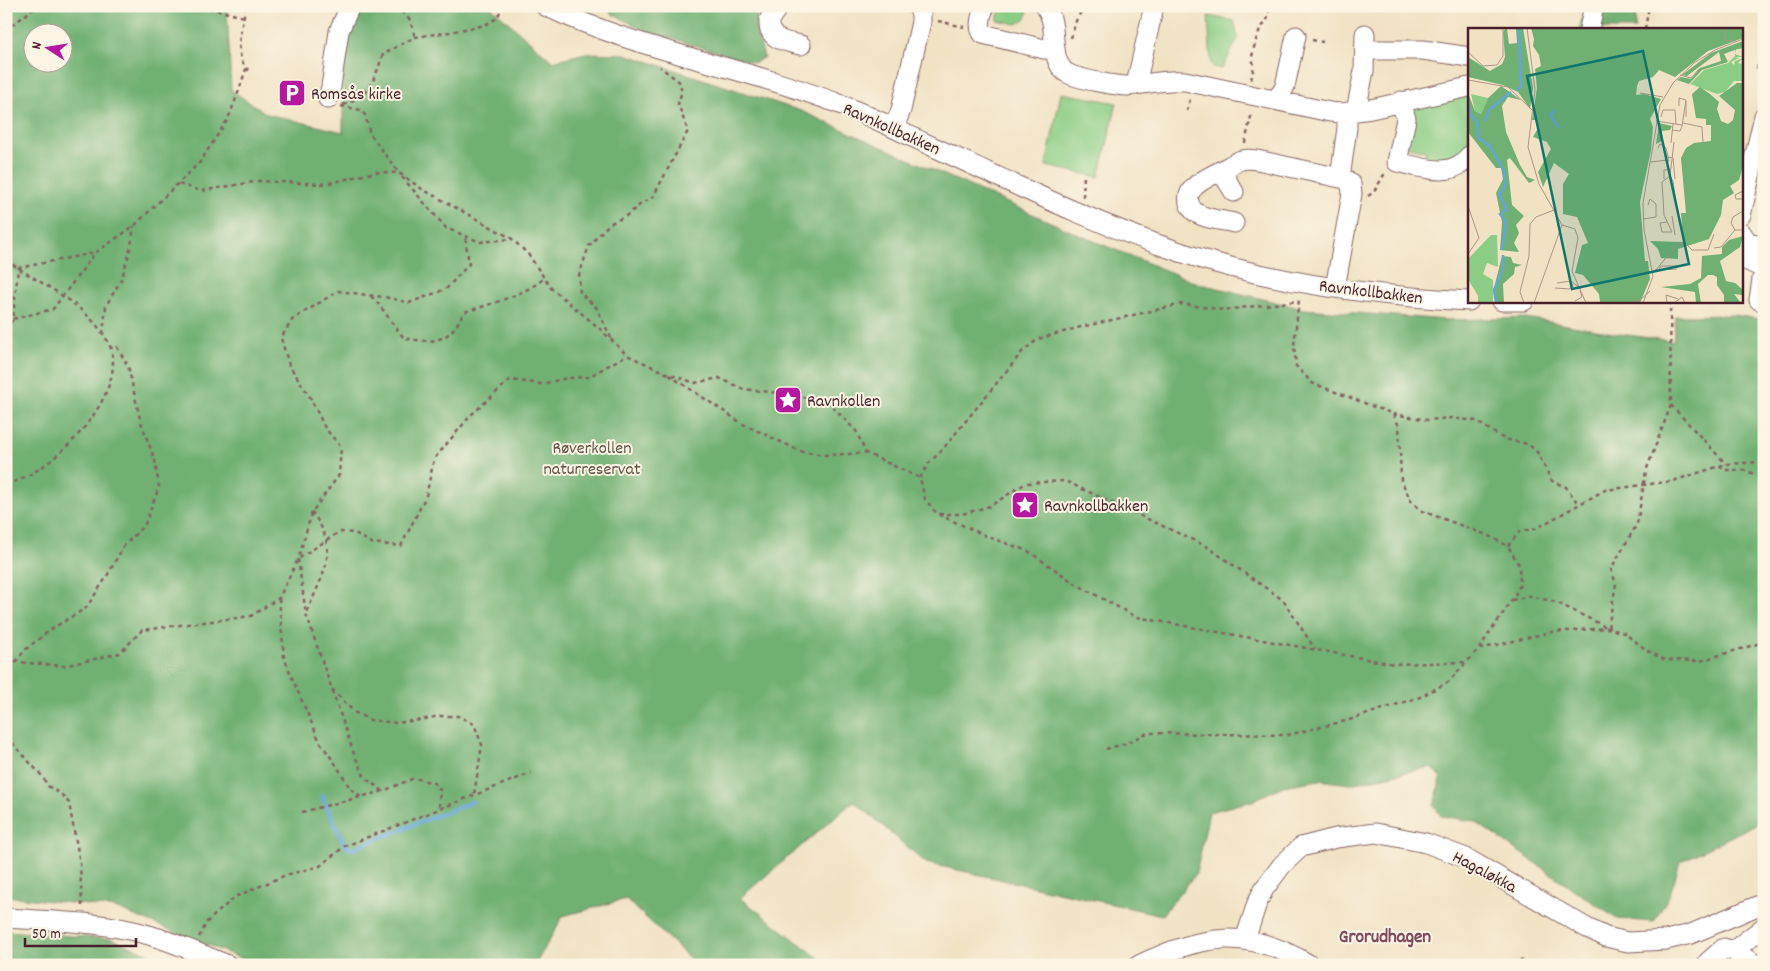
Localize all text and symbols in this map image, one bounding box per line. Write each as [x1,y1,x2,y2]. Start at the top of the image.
north arrow [22,22,72,72]
inset map [1468,28,1742,302]
text: N [27,40,48,51]
parking icon: Romsås kirke [277,78,307,108]
place label: Romsås kirke [311,83,401,108]
street label: Ravnkollbakken [838,98,944,163]
street label: Ravnkollbakken [1317,275,1424,312]
place icon: Ravnkollen [773,385,803,415]
place label: Ravnkollen [807,390,880,415]
park label: Røverkollen naturreservat [543,437,641,483]
place icon: Ravnkollbakken [1010,490,1040,520]
place label: Ravnkollbakken [1044,495,1148,520]
street label: Hagaløkka [1447,846,1521,901]
scale bar [25,916,136,948]
text: 50 m [32,924,61,946]
district label: Grorudhagen [1339,925,1431,952]

